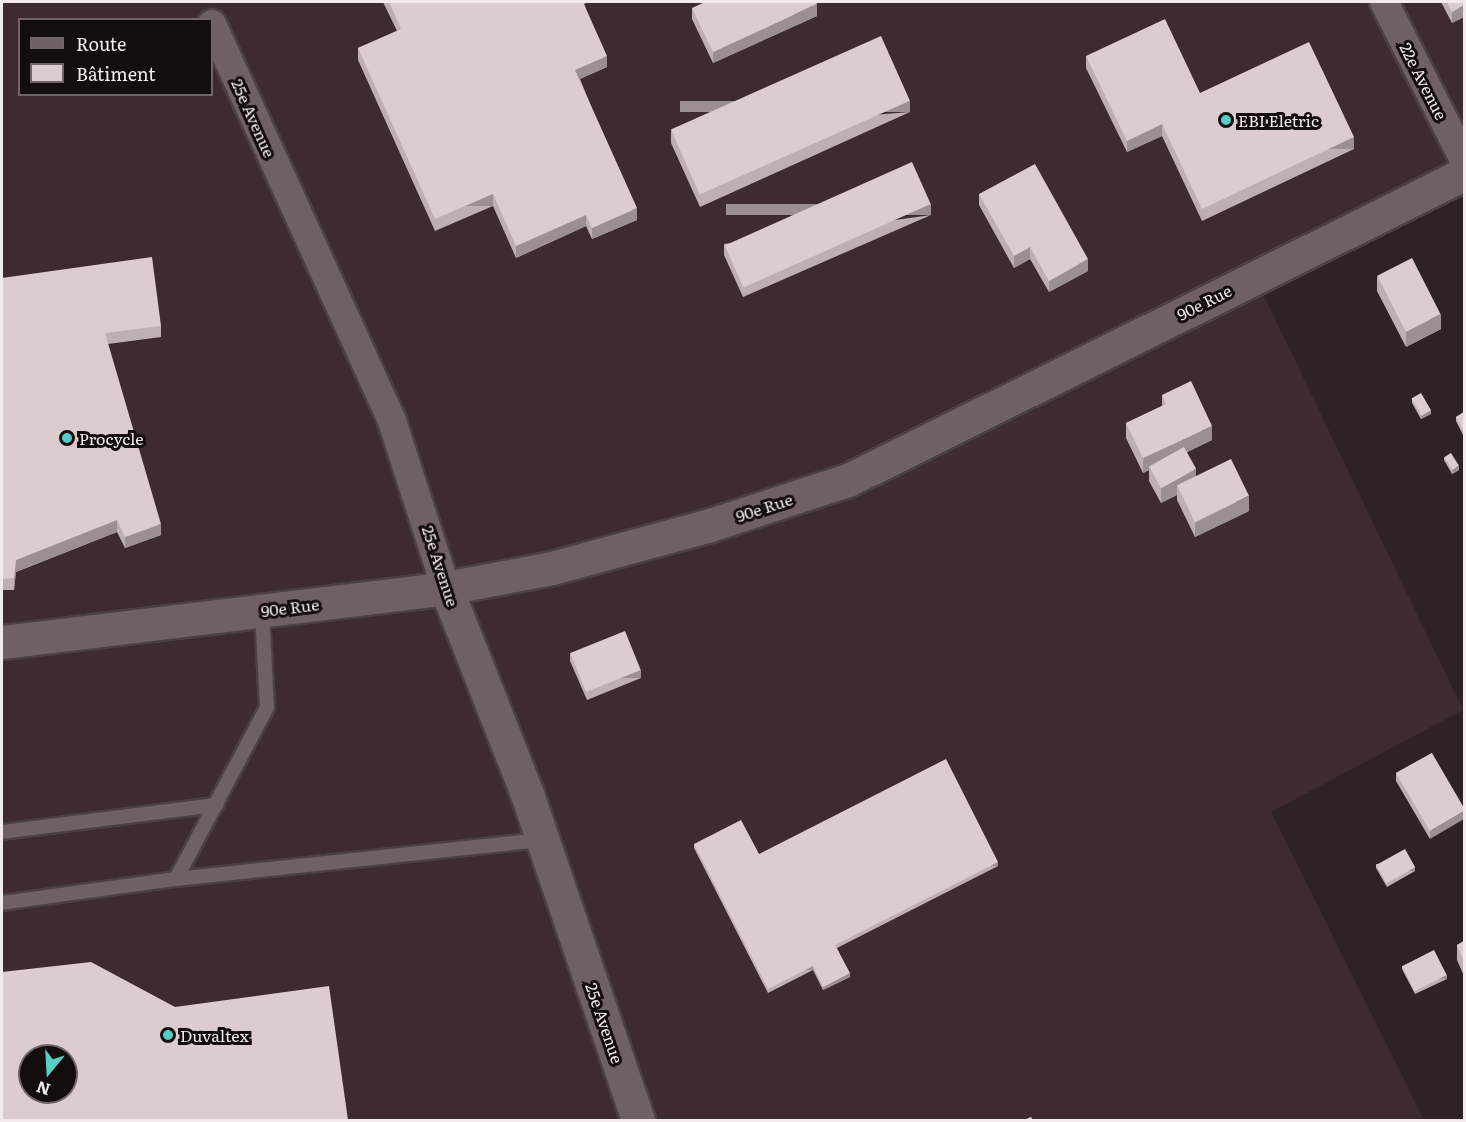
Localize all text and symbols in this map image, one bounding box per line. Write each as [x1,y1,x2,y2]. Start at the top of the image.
legend [18,18,213,96]
text: Route [76,30,126,57]
street label: 22e Avenue [1396,39,1452,123]
text: Bâtiment [76,60,155,87]
street label: 25e Avenue [228,76,280,160]
place label: EBI Eletric [1238,110,1319,130]
marker: EBI Eletric [1219,113,1233,127]
street label: 90e Rue [1174,280,1234,324]
place label: Procycle [79,428,144,448]
marker: Procycle [60,431,74,445]
street label: 90e Rue [733,489,795,525]
street label: 25e Avenue [419,523,463,609]
street label: 90e Rue [260,594,320,620]
street label: 25e Avenue [582,980,628,1066]
place label: Duvaltex [180,1025,249,1045]
marker: Duvaltex [161,1028,175,1042]
north arrow [18,1044,78,1104]
text: N [33,1076,53,1103]

